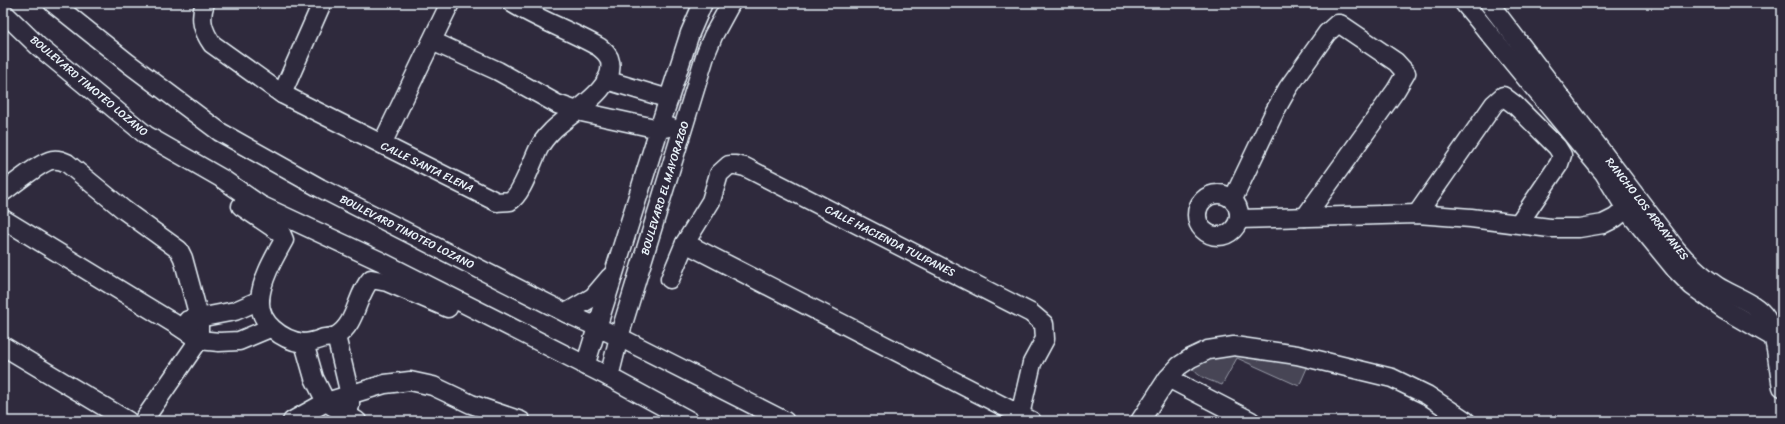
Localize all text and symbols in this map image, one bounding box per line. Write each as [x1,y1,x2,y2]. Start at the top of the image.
street label: BOULEVARD TIMOTEO LOZANO [26,31,152,141]
street label: BOULEVARD EL MAYORAZGO [636,119,694,257]
street label: CALLE SANTA ELENA [377,136,477,198]
street label: RANCHO LOS ARRAYANES [1601,153,1694,265]
street label: BOULEVARD TIMOTEO LOZANO [336,190,478,274]
street label: CALLE HACIENDA TULIPANES [822,200,959,282]

